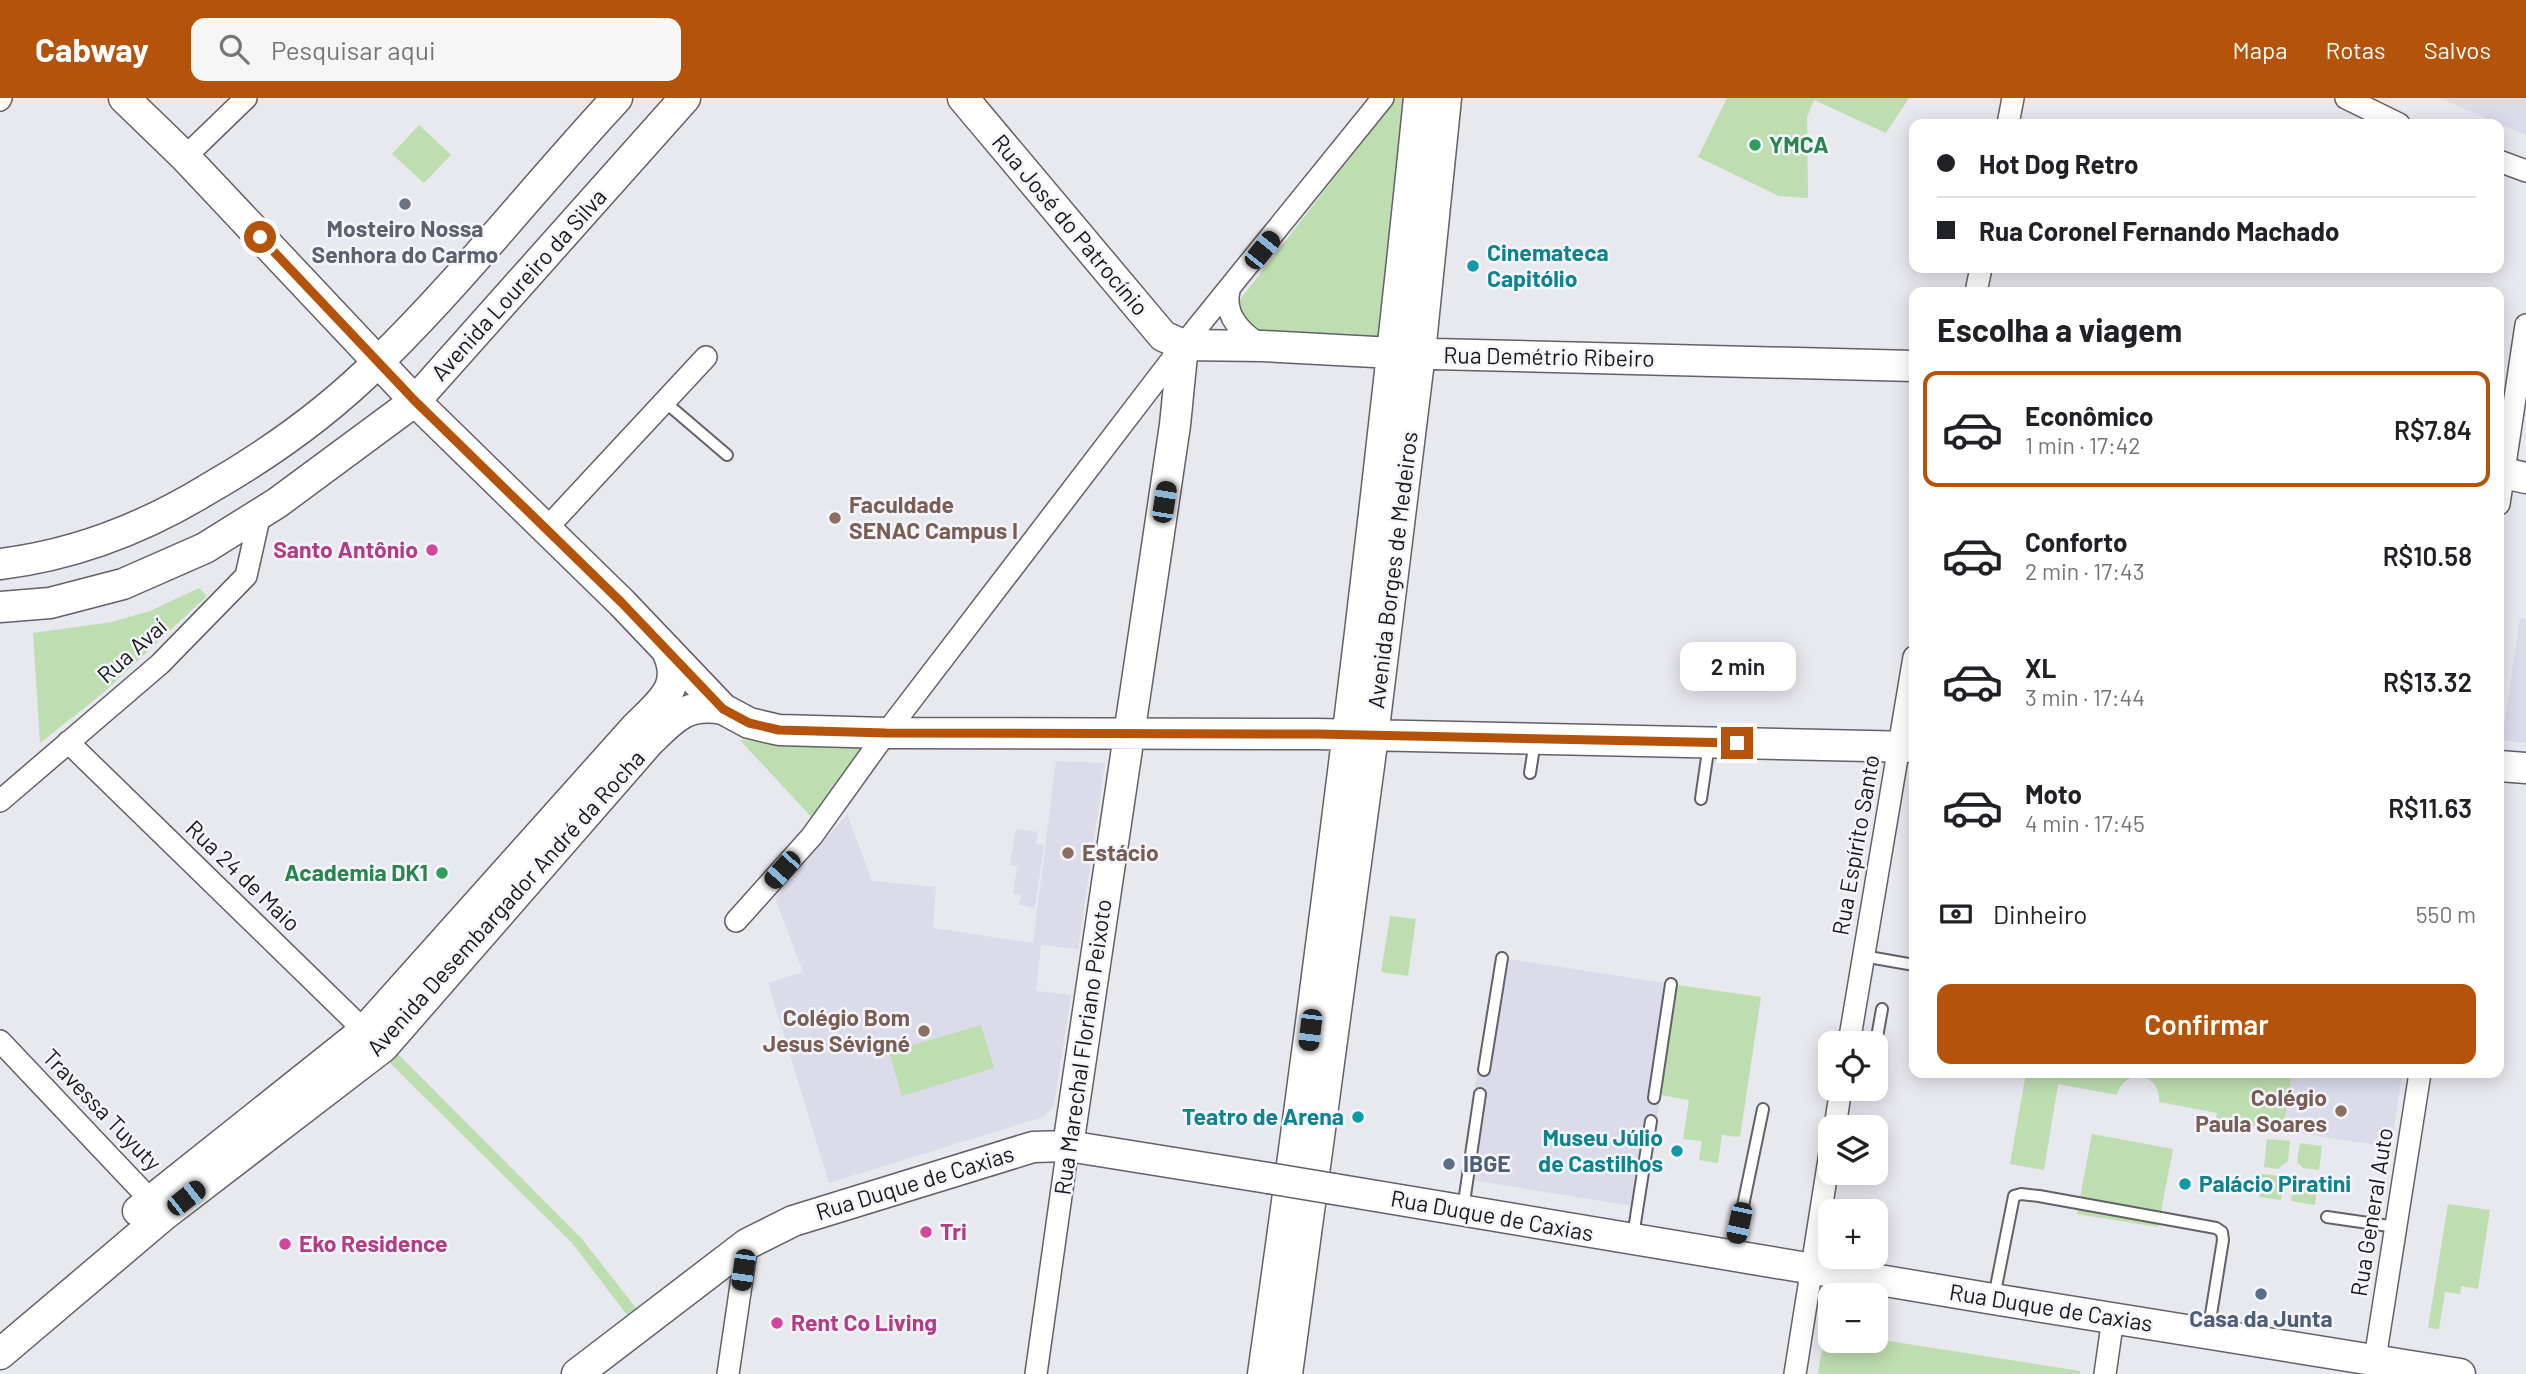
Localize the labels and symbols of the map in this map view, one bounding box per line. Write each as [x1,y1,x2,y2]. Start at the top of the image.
street label: Rua José do Patrocínio [987,128,1155,321]
place label: YMCA [1769,130,1829,158]
marker: YMCA [1747,137,1763,153]
street label: Avenida Loureiro da Silva [425,182,612,386]
marker: Mosteiro Nossa Senhora do Carmo [397,196,413,212]
place label: Mosteiro Nossa Senhora do Carmo [312,214,498,268]
route start [244,221,276,253]
car [1241,227,1284,273]
place label: Cinemateca Capitólio [1487,238,1609,292]
marker: Cinemateca Capitólio [1465,258,1481,274]
street label: Rua Demétrio Ribeiro [1443,340,1655,372]
street label: Avenida Borges de Medeiros [1361,430,1423,710]
car [1151,480,1178,524]
place label: Faculdade SENAC Campus I [849,490,1018,544]
marker: Faculdade SENAC Campus I [827,510,843,526]
place label: Santo Antônio [273,535,418,563]
marker: Santo Antônio [424,542,440,558]
street label: Rua Avaí [91,612,172,689]
callout: 2 min [1679,642,1795,690]
route end [1721,727,1753,759]
street label: Avenida Desembargador André da Rocha [360,744,650,1061]
street label: Rua Espírito Santo [1825,752,1885,937]
street label: Rua 24 de Maio [181,814,307,937]
place label: Estácio [1082,838,1159,866]
marker: Estácio [1060,845,1076,861]
car [761,847,804,893]
place label: Academia DK1 [284,858,428,886]
marker: Academia DK1 [434,865,450,881]
street label: Rua Marechal Floriano Peixoto [1047,897,1117,1197]
place label: Colégio Bom Jesus Sévigné [763,1003,910,1057]
car [1298,1008,1323,1052]
marker: Colégio Bom Jesus Sévigné [916,1023,932,1039]
street label: Travessa Tuyuty [37,1042,168,1176]
place label: Colégio Paula Soares [2195,1083,2327,1137]
place label: Teatro de Arena [1182,1102,1344,1130]
marker: Colégio Paula Soares [2333,1103,2349,1119]
marker: Teatro de Arena [1350,1109,1366,1125]
place label: Museu Júlio de Castilhos [1538,1123,1663,1177]
street label: Rua General Auto [2344,1125,2398,1298]
street label: Rua Duque de Caxias [812,1139,1017,1225]
marker: Museu Júlio de Castilhos [1669,1143,1685,1159]
place label: IBGE [1463,1149,1511,1177]
marker: IBGE [1441,1156,1457,1172]
place label: Palácio Piratini [2199,1169,2351,1197]
marker: Palácio Piratini [2177,1176,2193,1192]
car [163,1177,210,1219]
street label: Rua Duque de Caxias [1389,1183,1596,1247]
car [1725,1200,1754,1246]
place label: Tri [940,1217,967,1245]
marker: Tri [918,1224,934,1240]
place label: Eko Residence [299,1229,448,1257]
marker: Eko Residence [277,1236,293,1252]
car [730,1248,757,1292]
street label: Rua Duque de Caxias [1947,1277,2155,1337]
marker: Casa da Junta [2253,1286,2269,1302]
place label: Casa da Junta [2189,1304,2333,1332]
place label: Rent Co Living [791,1308,937,1336]
marker: Rent Co Living [769,1315,785,1331]

